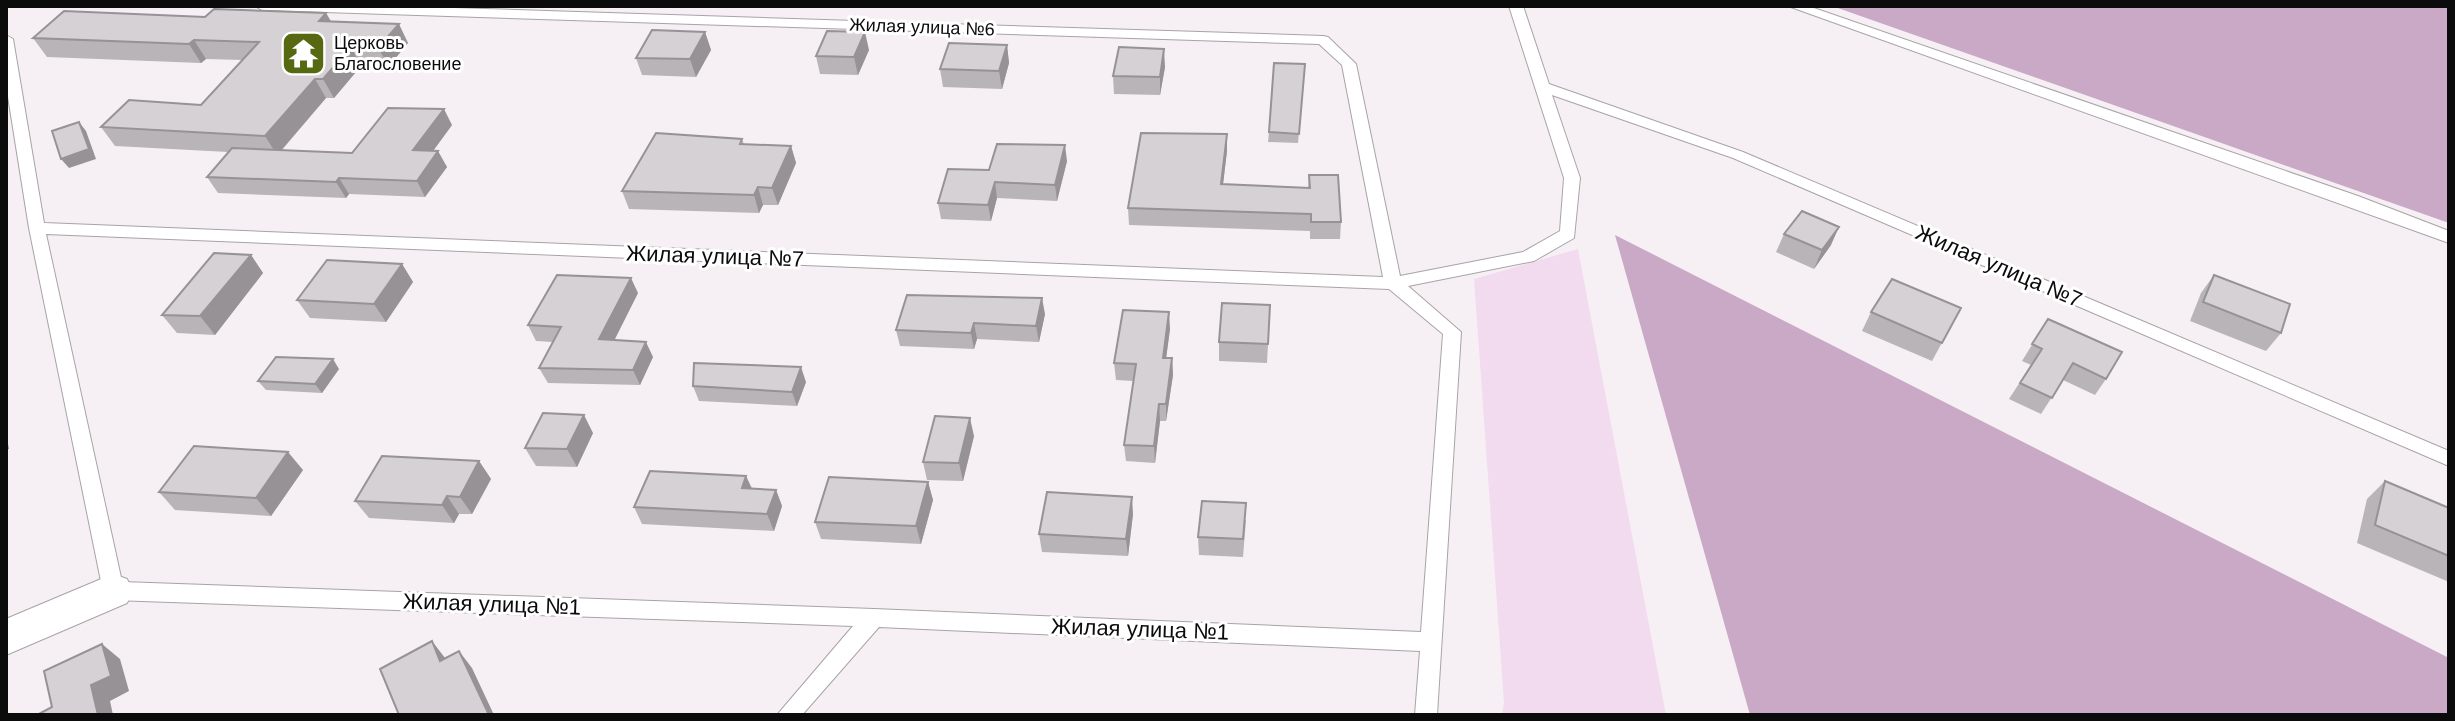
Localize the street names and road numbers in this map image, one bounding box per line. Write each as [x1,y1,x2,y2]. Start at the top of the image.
street label: Жилая улица №6 [849,14,995,40]
street label: Жилая улица №7 [1912,220,2086,312]
street label: Жилая улица №7 [626,240,804,272]
street label: Жилая улица №1 [403,588,581,620]
street label: Жилая улица №1 [1051,613,1229,645]

